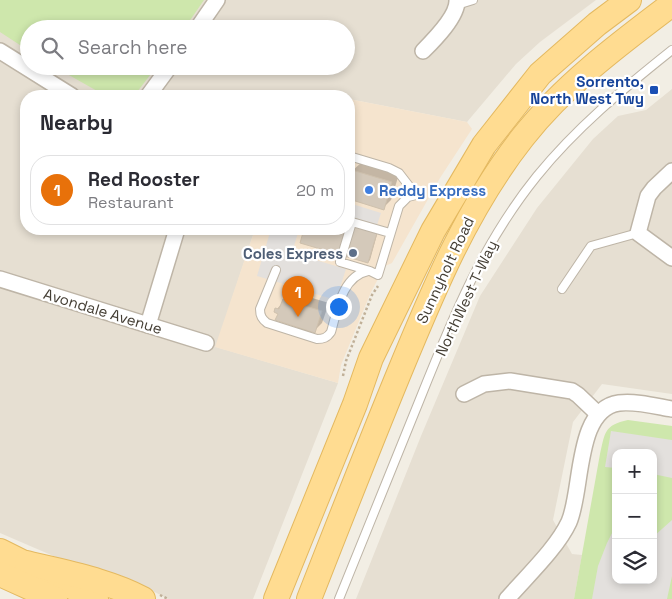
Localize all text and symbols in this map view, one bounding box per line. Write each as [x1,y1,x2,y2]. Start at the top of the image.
search box [20,20,355,75]
icon: search [38,34,66,62]
text: Search here [78,35,188,60]
place label: Sorrento, North West Twy [530,72,644,108]
marker: Sorrento, North West Twy [648,84,660,96]
text: Nearby [40,109,113,136]
text: Red Rooster [88,167,200,192]
text: 1 [53,180,61,201]
text: 20 m [296,180,334,201]
place label: Reddy Express [379,181,486,200]
marker: Reddy Express [363,184,375,196]
text: Restaurant [88,192,174,213]
street label: Sunnyholt Road [412,214,478,326]
street label: NorthWest T-Way [431,237,501,359]
place label: Coles Express [243,244,343,263]
marker: Coles Express [347,247,359,259]
pin: 1 [282,276,314,317]
street label: Avondale Avenue [41,284,165,338]
your location [326,294,352,320]
map controls [612,449,657,584]
button: + [612,449,657,494]
button: − [612,494,657,539]
button: layers [612,539,657,584]

